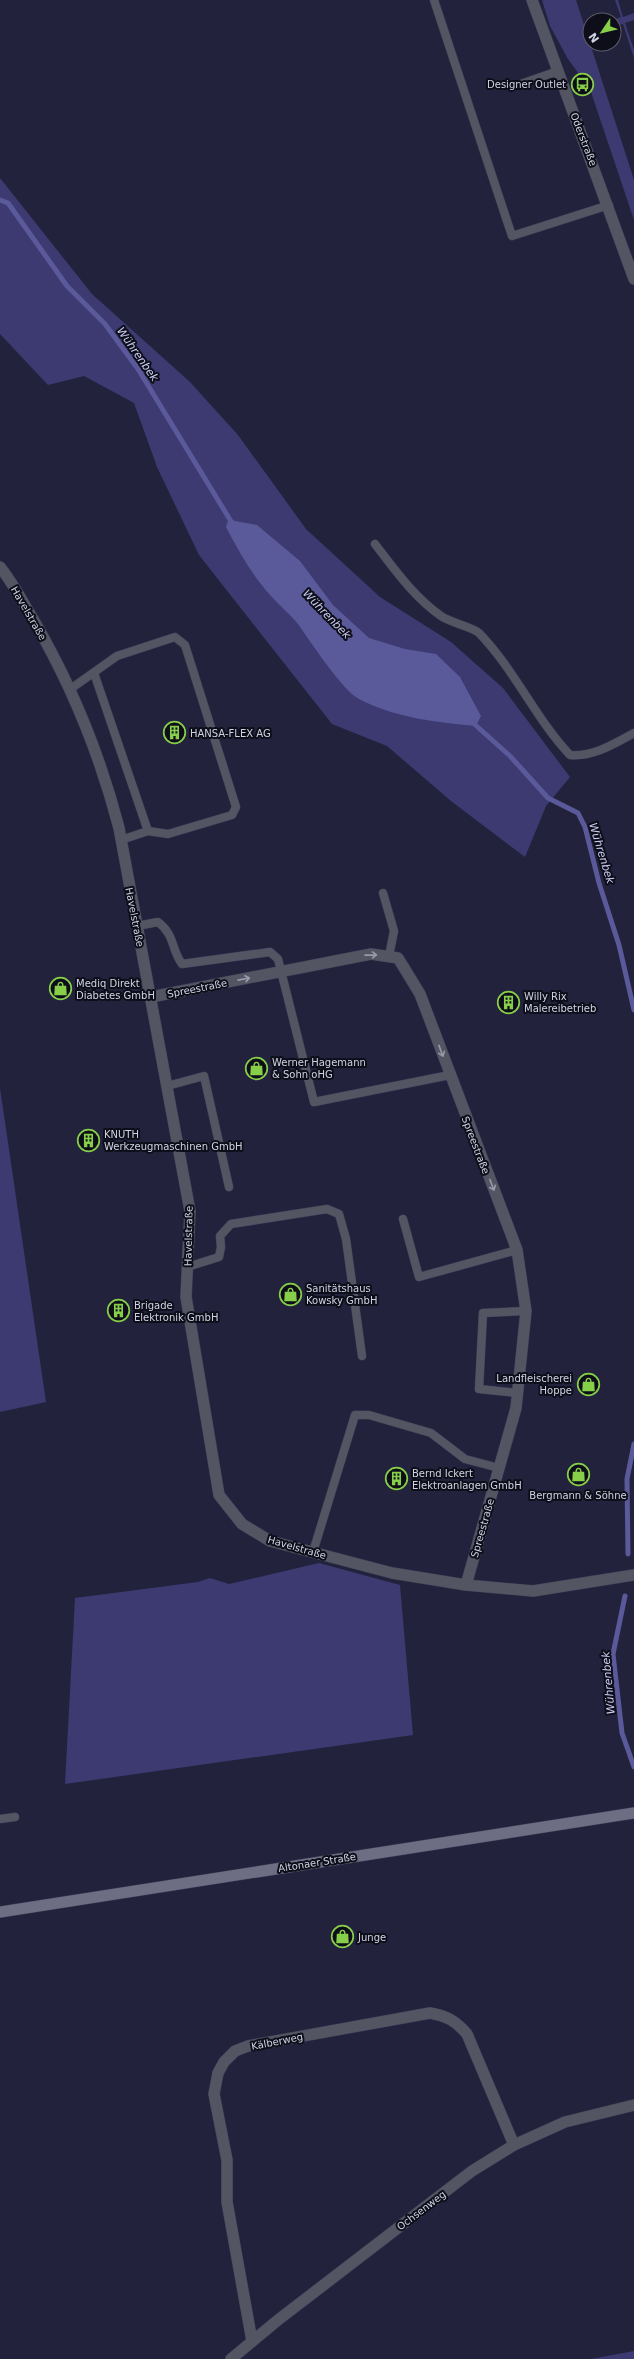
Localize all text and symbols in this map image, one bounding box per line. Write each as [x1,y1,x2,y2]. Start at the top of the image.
north arrow [582,12,622,52]
text: N [586,30,602,45]
bus stop icon: Designer Outlet [569,71,595,97]
place label: Designer Outlet [487,79,566,90]
street label: Oderstraße [568,111,599,167]
water label: Wührenbek [114,325,161,384]
street label: Havelstraße [9,584,48,642]
water label: Wührenbek [300,587,354,642]
building icon: HANSA-FLEX AG [162,720,188,746]
place label: HANSA-FLEX AG [190,728,271,739]
water label: Wührenbek [586,821,617,886]
street label: Havelstraße [123,886,146,948]
one-way arrow [364,951,377,959]
one-way arrow [237,974,250,982]
shop icon: Mediq Direkt Diabetes GmbH [48,976,74,1002]
street label: Spreestraße [166,977,228,1000]
place label: Mediq Direkt Diabetes GmbH [76,978,155,1001]
building icon: Willy Rix Malereibetrieb [495,989,521,1015]
place label: Willy Rix Malereibetrieb [524,991,596,1014]
one-way arrow [438,1044,445,1057]
shop icon: Werner Hagemann & Sohn oHG [244,1055,270,1081]
place label: Werner Hagemann & Sohn oHG [272,1057,366,1080]
street label: Spreestraße [460,1115,492,1175]
building icon: KNUTH Werkzeugmaschinen GmbH [76,1127,102,1153]
place label: KNUTH Werkzeugmaschinen GmbH [104,1129,243,1152]
one-way arrow [489,1179,497,1191]
street label: Havelstraße [182,1206,195,1266]
shop icon: Sanitätshaus Kowsky GmbH [278,1281,304,1307]
place label: Sanitätshaus Kowsky GmbH [306,1283,377,1306]
building icon: Brigade Elektronik GmbH [105,1298,131,1324]
place label: Brigade Elektronik GmbH [134,1300,218,1323]
shop icon: Landfleischerei Hoppe [575,1371,601,1397]
place label: Landfleischerei Hoppe [496,1373,572,1396]
shop icon: Bergmann & Söhne [565,1462,591,1488]
building icon: Bernd Ickert Elektroanlagen GmbH [384,1466,410,1492]
place label: Bernd Ickert Elektroanlagen GmbH [412,1468,522,1491]
place label: Bergmann & Söhne [529,1490,627,1501]
street label: Spreestraße [469,1497,496,1559]
street label: Havelstraße [266,1534,327,1561]
water label: Wührenbek [599,1650,618,1715]
street label: Altonaer Straße [277,1851,357,1874]
shop icon: Junge [329,1924,355,1950]
place label: Junge [357,1932,386,1943]
street label: Kälberweg [250,2031,304,2052]
street label: Ochsenweg [395,2189,448,2232]

